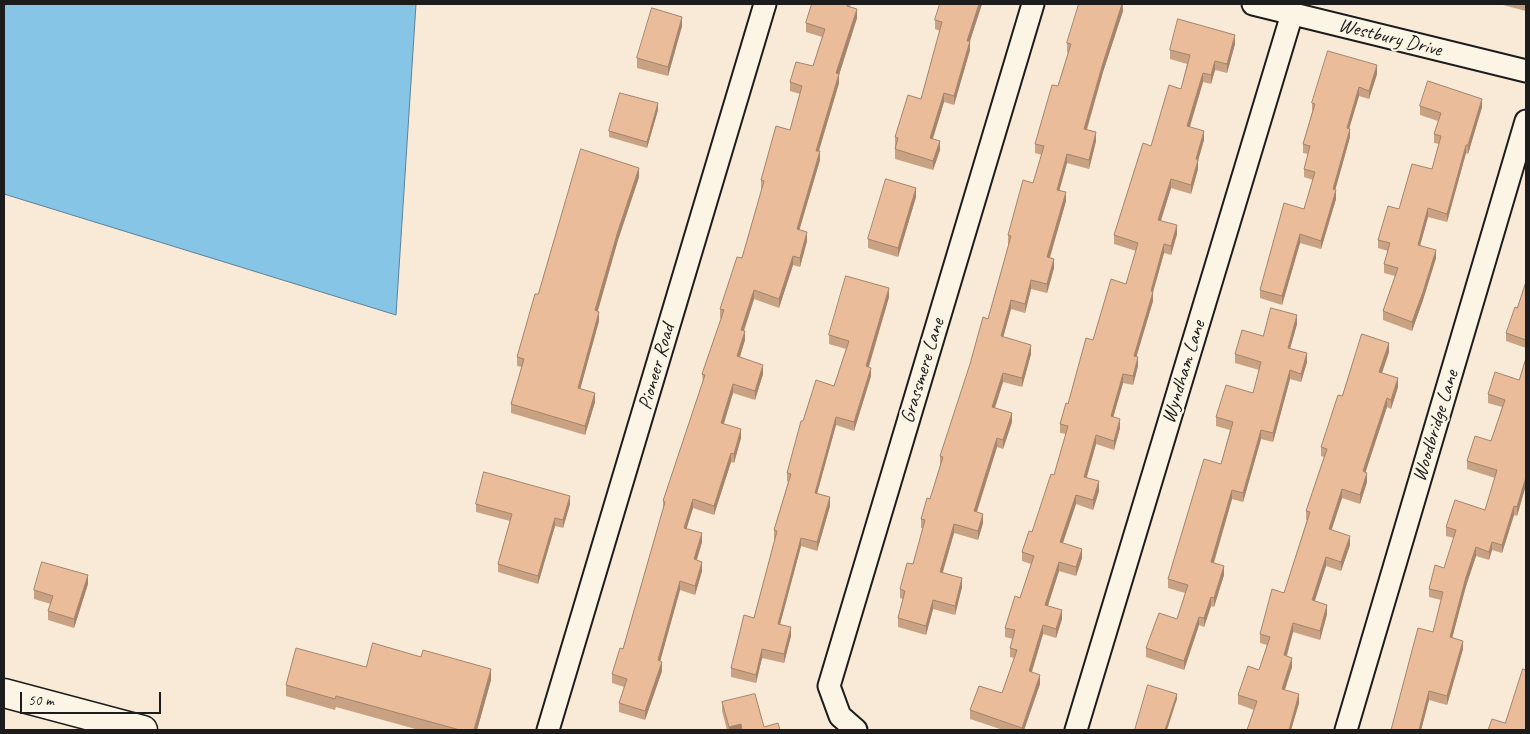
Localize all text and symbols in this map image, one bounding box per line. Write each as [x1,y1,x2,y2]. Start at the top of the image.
street label: Westbury Drive [1336,14,1444,62]
street label: Grassmere Lane [896,316,950,426]
street label: Wyndham Lane [1157,318,1211,426]
street label: Pioneer Road [633,321,681,413]
street label: Woodbridge Lane [1408,367,1464,485]
scale bar [22,682,164,714]
text: 50 m [28,691,54,710]

